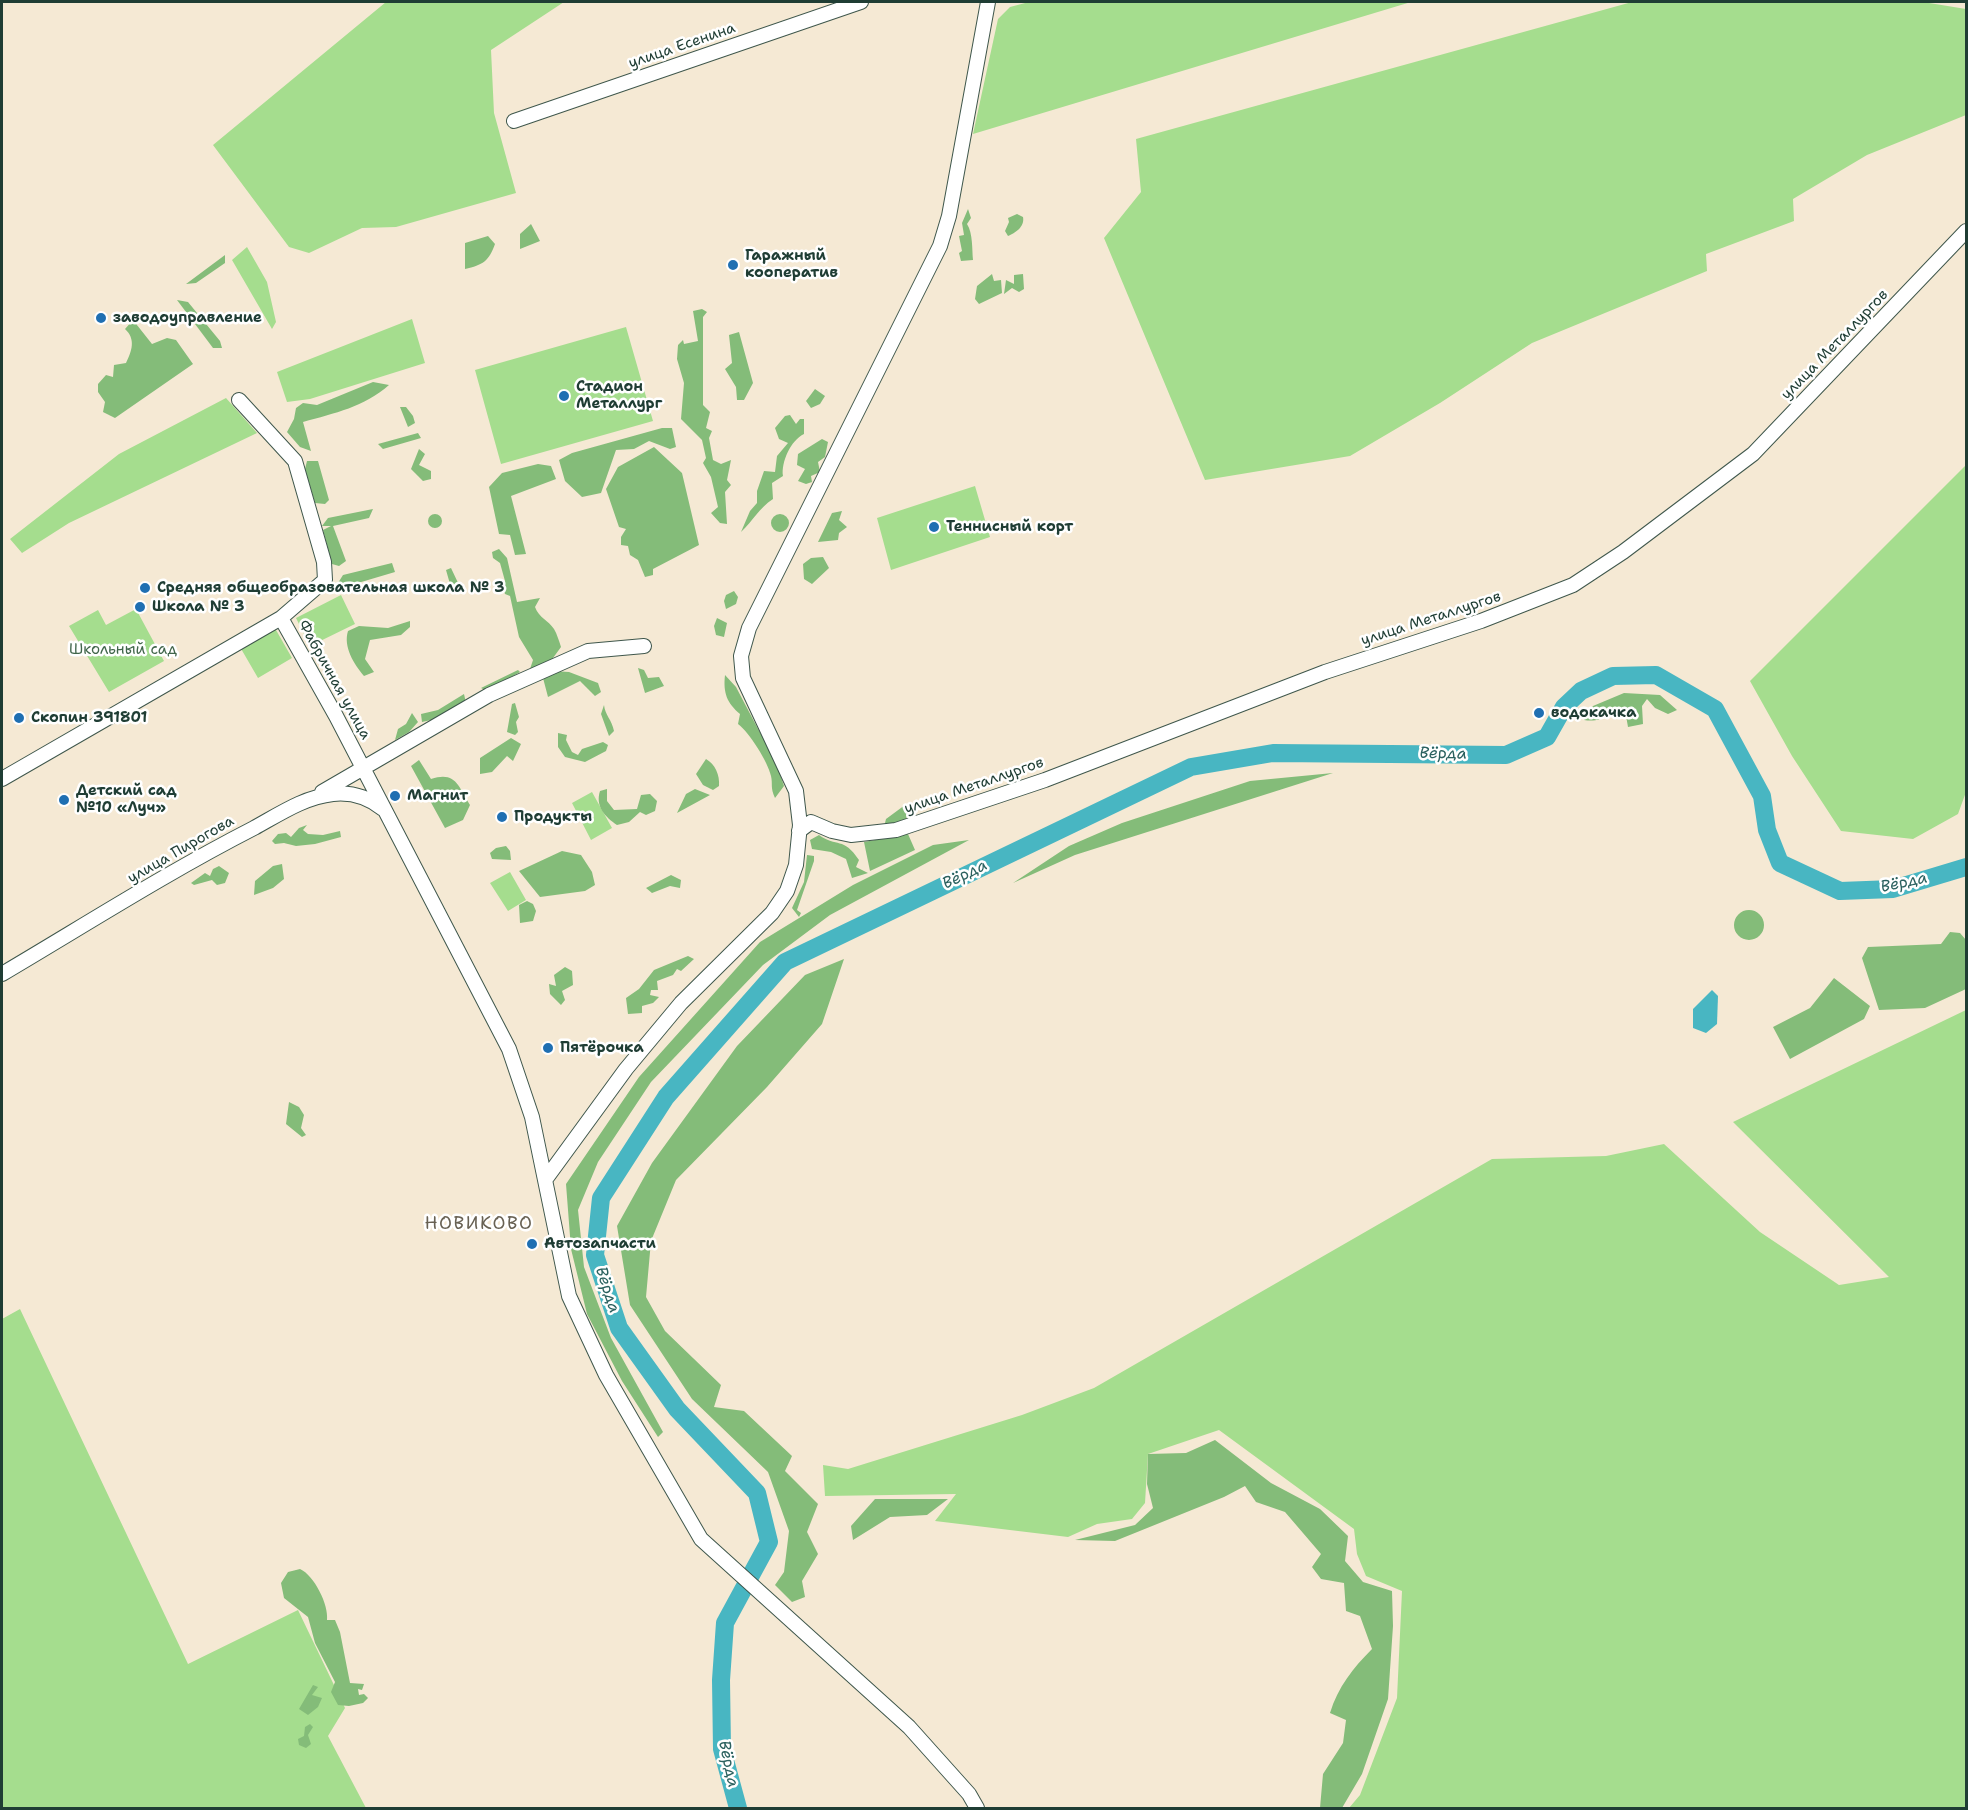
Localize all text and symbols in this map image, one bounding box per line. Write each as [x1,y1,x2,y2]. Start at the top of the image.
street label: улица Есенина [626,19,738,73]
place label: Гаражный кооператив [745,247,838,282]
marker: Гаражный кооператив [726,258,740,272]
street label: улица Металлургов [1778,286,1892,404]
place label: заводоуправление [113,309,262,327]
marker: заводоуправление [94,311,108,325]
place label: Стадион Металлург [576,378,662,413]
marker: Стадион Металлург [557,389,571,403]
place label: Теннисный корт [946,518,1073,536]
marker: Теннисный корт [927,520,941,534]
place label: Средняя общеобразовательная школа № 3 [157,579,504,597]
marker: Средняя общеобразовательная школа № 3 [138,581,152,595]
street label: улица Металлургов [1359,588,1503,650]
place label: Школа № 3 [152,598,244,616]
marker: Школа № 3 [133,600,147,614]
street label: Фабричная улица [294,617,374,743]
park label: Школьный сад [69,641,177,659]
place label: водокачка [1551,704,1636,722]
marker: водокачка [1532,706,1546,720]
place label: Скопин 391801 [31,709,147,727]
marker: Скопин 391801 [12,711,26,725]
water label: Вёрда [1419,744,1467,764]
street label: улица Металлургов [902,754,1046,818]
place label: Детский сад №10 «Луч» [76,782,177,817]
place label: Магнит [407,787,468,805]
marker: Магнит [388,789,402,803]
marker: Детский сад №10 «Луч» [57,793,71,807]
place label: Продукты [514,808,592,826]
marker: Продукты [495,810,509,824]
street label: улица Пирогова [125,812,237,888]
water label: Вёрда [940,856,990,894]
water label: Вёрда [1879,869,1929,897]
place label: Пятёрочка [560,1039,644,1057]
marker: Пятёрочка [541,1041,555,1055]
district label: НОВИКОВО [424,1213,534,1235]
place label: Автозапчасти [544,1235,656,1253]
marker: Автозапчасти [525,1237,539,1251]
water label: Вёрда [591,1265,623,1315]
water label: Вёрда [714,1739,742,1789]

